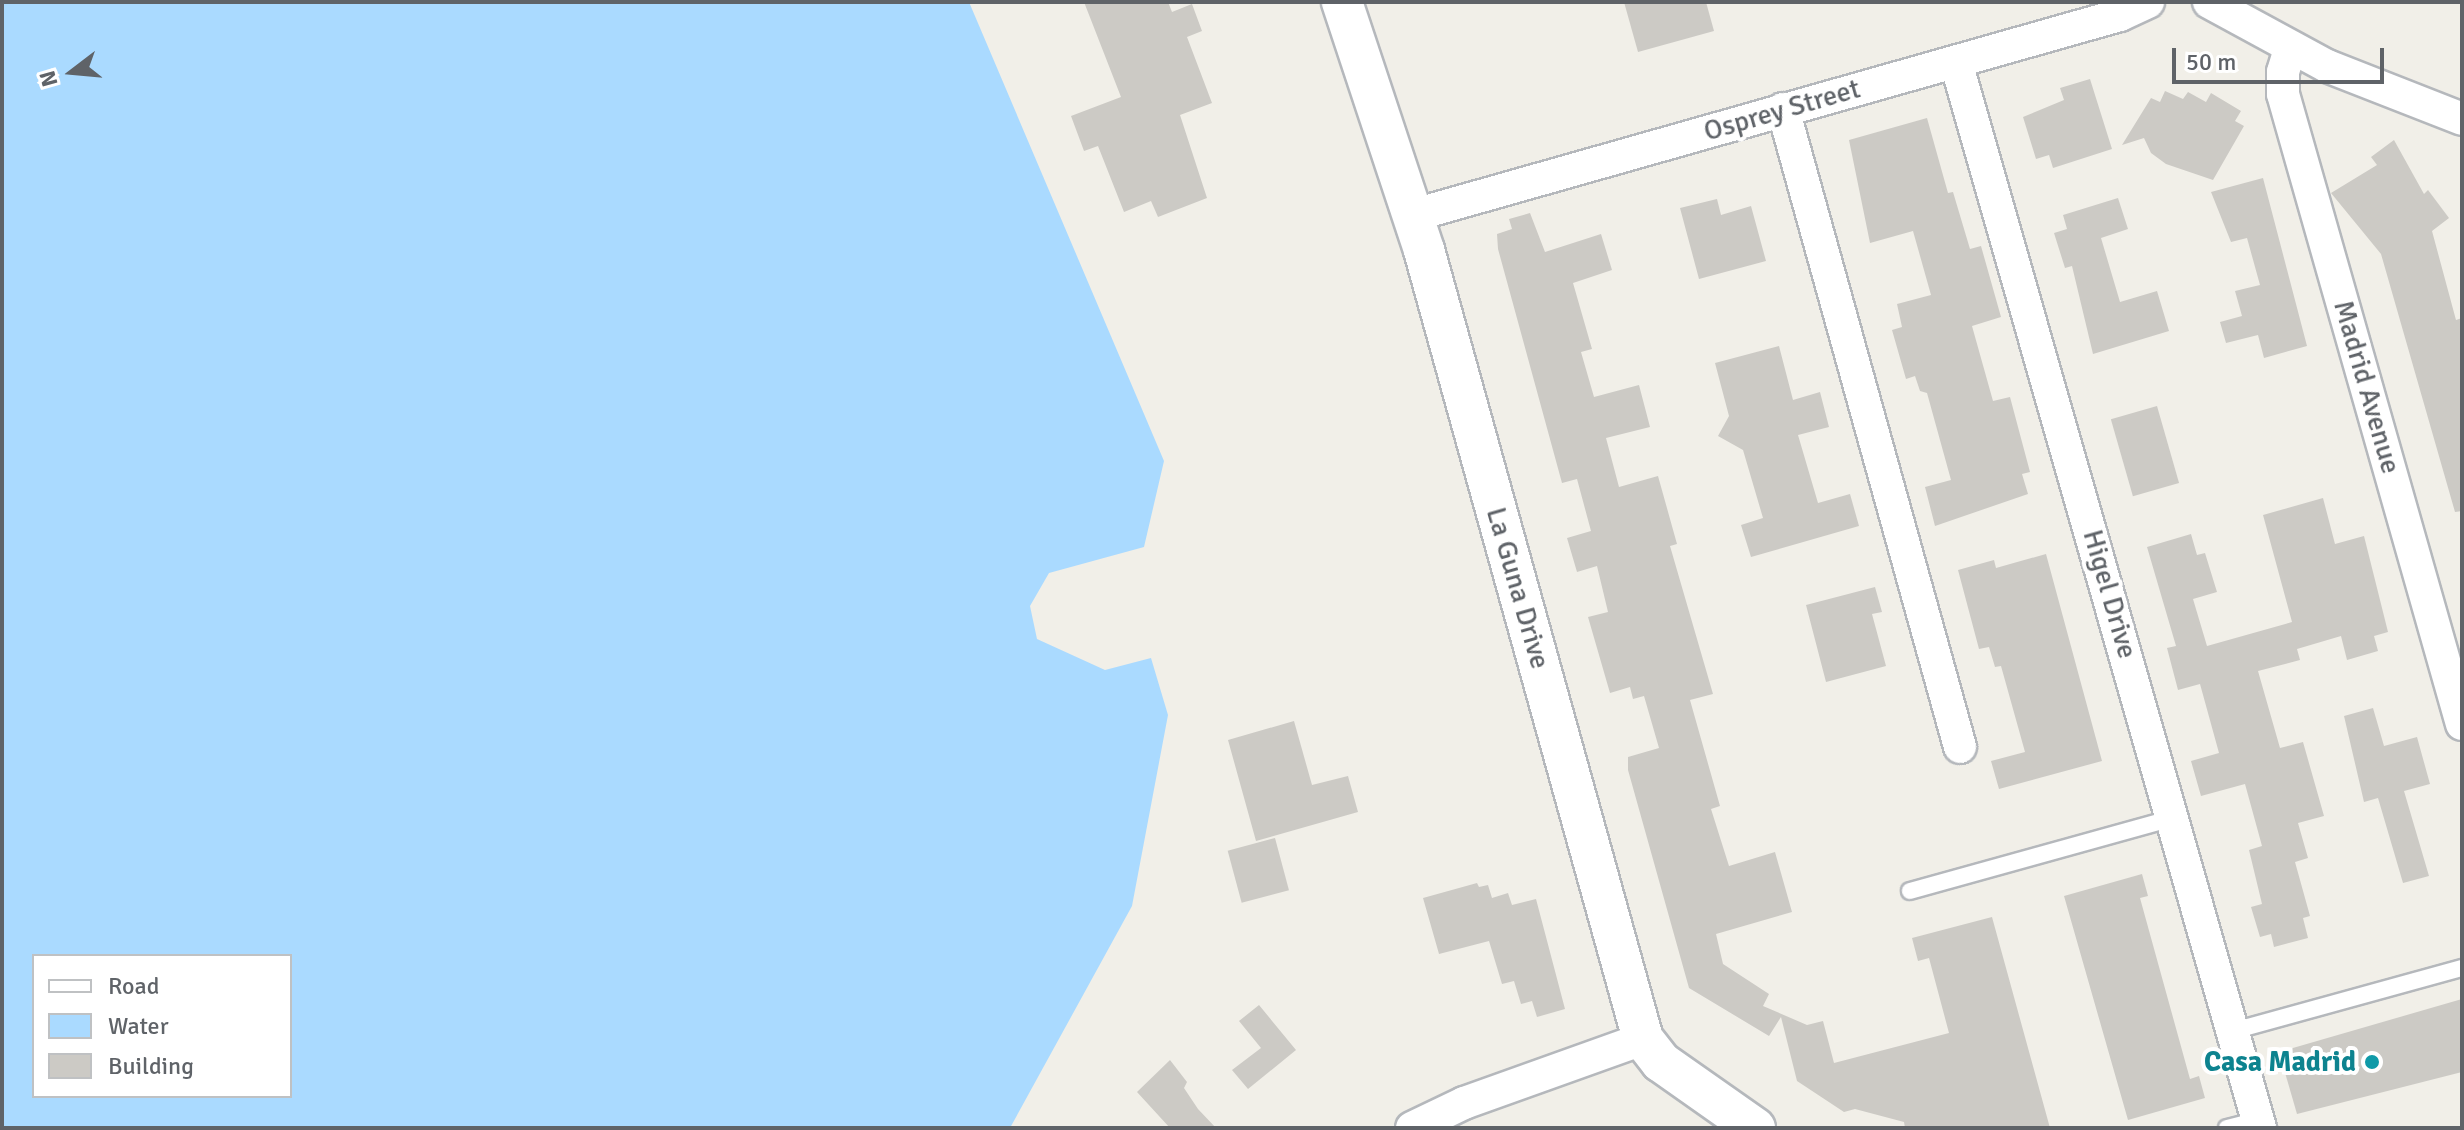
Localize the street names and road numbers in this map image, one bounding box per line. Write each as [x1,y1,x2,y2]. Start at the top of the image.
street label: Osprey Street [1700,72,1864,148]
street label: Madrid Avenue [2326,297,2408,477]
street label: La Guna Drive [1479,503,1557,673]
street label: Higel Drive [2076,526,2144,662]

